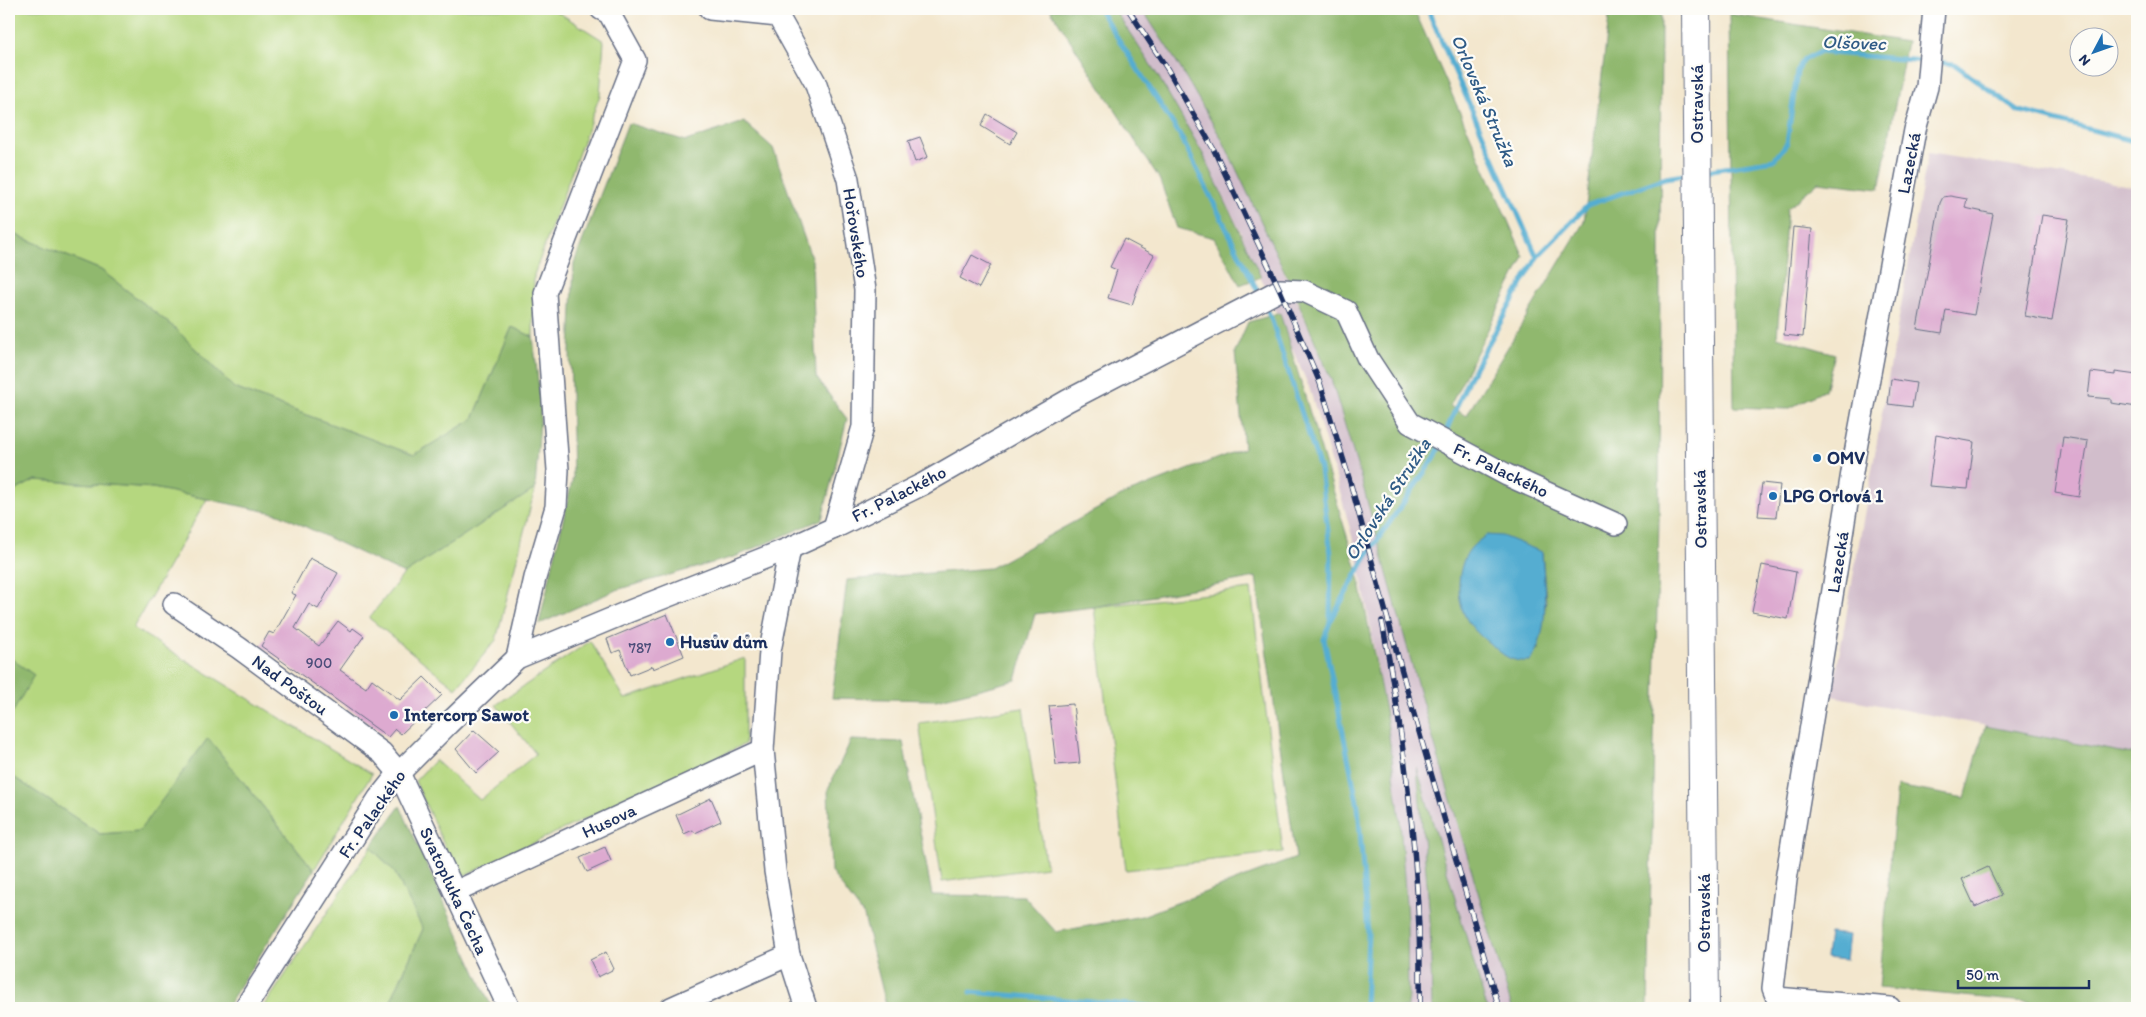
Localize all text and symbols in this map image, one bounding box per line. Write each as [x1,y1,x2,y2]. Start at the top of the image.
north arrow [2068,28,2118,78]
water label: Olšovec [1822,30,1887,55]
water label: Orlovská Stružka [1446,31,1523,170]
text: N [2075,51,2094,69]
street label: Ostravská [1686,64,1708,144]
street label: Lazecká [1892,130,1926,196]
street label: Hořovského [838,186,874,280]
water label: Orlovská Stružka [1339,433,1436,565]
street label: Fr. Palackého [1450,438,1552,502]
place label: OMV [1827,447,1865,469]
marker: OMV [1811,452,1823,464]
street label: Fr. Palackého [848,461,950,527]
street label: Ostravská [1688,469,1712,549]
place label: LPG Orlová 1 [1783,485,1884,507]
marker: LPG Orlová 1 [1767,490,1779,502]
street label: Lazecká [1822,529,1854,594]
place label: Husův dům [680,631,769,653]
marker: Husův dům [664,636,676,648]
house number: 787 [628,639,652,657]
street label: Nad Poštou [248,650,332,720]
house number: 900 [306,654,332,672]
place label: Intercorp Sawot [404,704,529,726]
marker: Intercorp Sawot [388,709,400,721]
street label: Fr. Palackého [333,766,411,862]
street label: Husova [578,799,640,843]
street label: Svatopluka Čecha [415,824,494,959]
street label: Ostravská [1693,873,1715,953]
scale bar [1958,957,2090,989]
text: 50 m [1966,966,1999,984]

